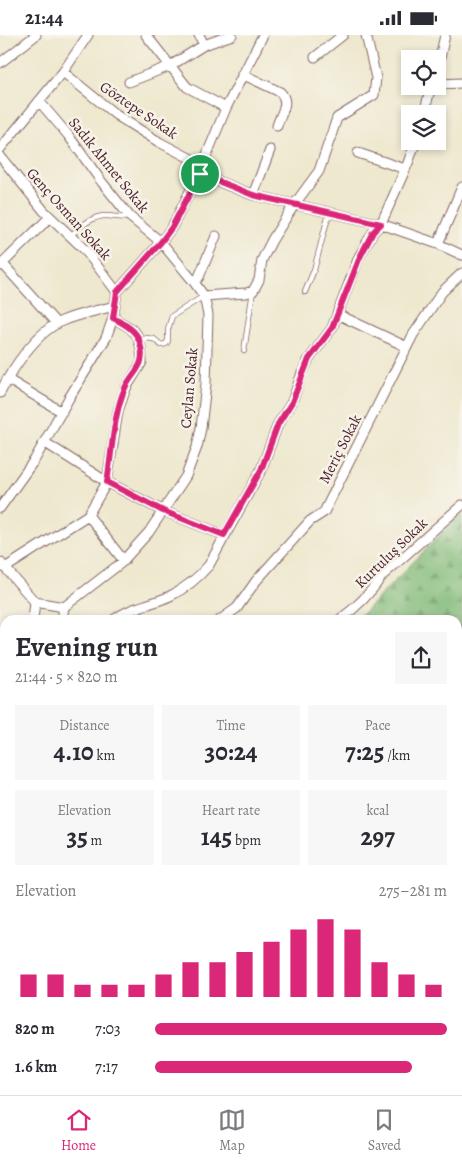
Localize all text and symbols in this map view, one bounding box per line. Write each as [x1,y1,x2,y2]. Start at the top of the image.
text: 21:44 [25,5,63,31]
map controls [401,50,446,150]
button: locate [401,50,446,95]
street label: Göztepe Sokak [96,77,182,144]
button: layers [401,105,446,150]
street label: Sadık Ahmet Sokak [64,113,154,217]
pin [179,153,221,195]
icon: arrive [186,160,214,188]
street label: Genç Osman Sokak [22,164,116,265]
street label: Ceylan Sokak [176,346,203,429]
street label: Meriç Sokak [314,410,366,487]
street label: Kurtuluş Sokak [350,513,432,593]
text: Evening run [15,628,158,666]
button: share [395,632,447,684]
text: 21:44 · 5 × 820 m [15,666,118,688]
text: Distance [59,716,109,735]
text: Time [216,716,246,735]
text: Pace [365,716,391,735]
text: 4.10 [54,735,94,769]
text: 30:24 [204,735,258,769]
text: 7:25 [345,735,384,769]
text: km [94,746,115,765]
text: /km [384,746,410,765]
text: Elevation [57,801,111,820]
text: Heart rate [202,801,260,820]
text: kcal [366,801,389,820]
text: 35 [66,820,88,854]
text: 145 [201,820,232,854]
text: 297 [361,820,395,854]
text: m [88,831,102,850]
text: bpm [232,831,261,850]
text: Elevation [15,880,76,902]
text: 275–281 m [379,880,447,902]
text: 820 m [15,1018,55,1040]
text: 7:03 [95,1018,121,1040]
text: 1.6 km [15,1056,57,1078]
text: 7:17 [95,1056,118,1078]
tab: Home [61,1106,96,1155]
tab: Map [218,1106,246,1155]
tab: Saved [368,1106,401,1155]

